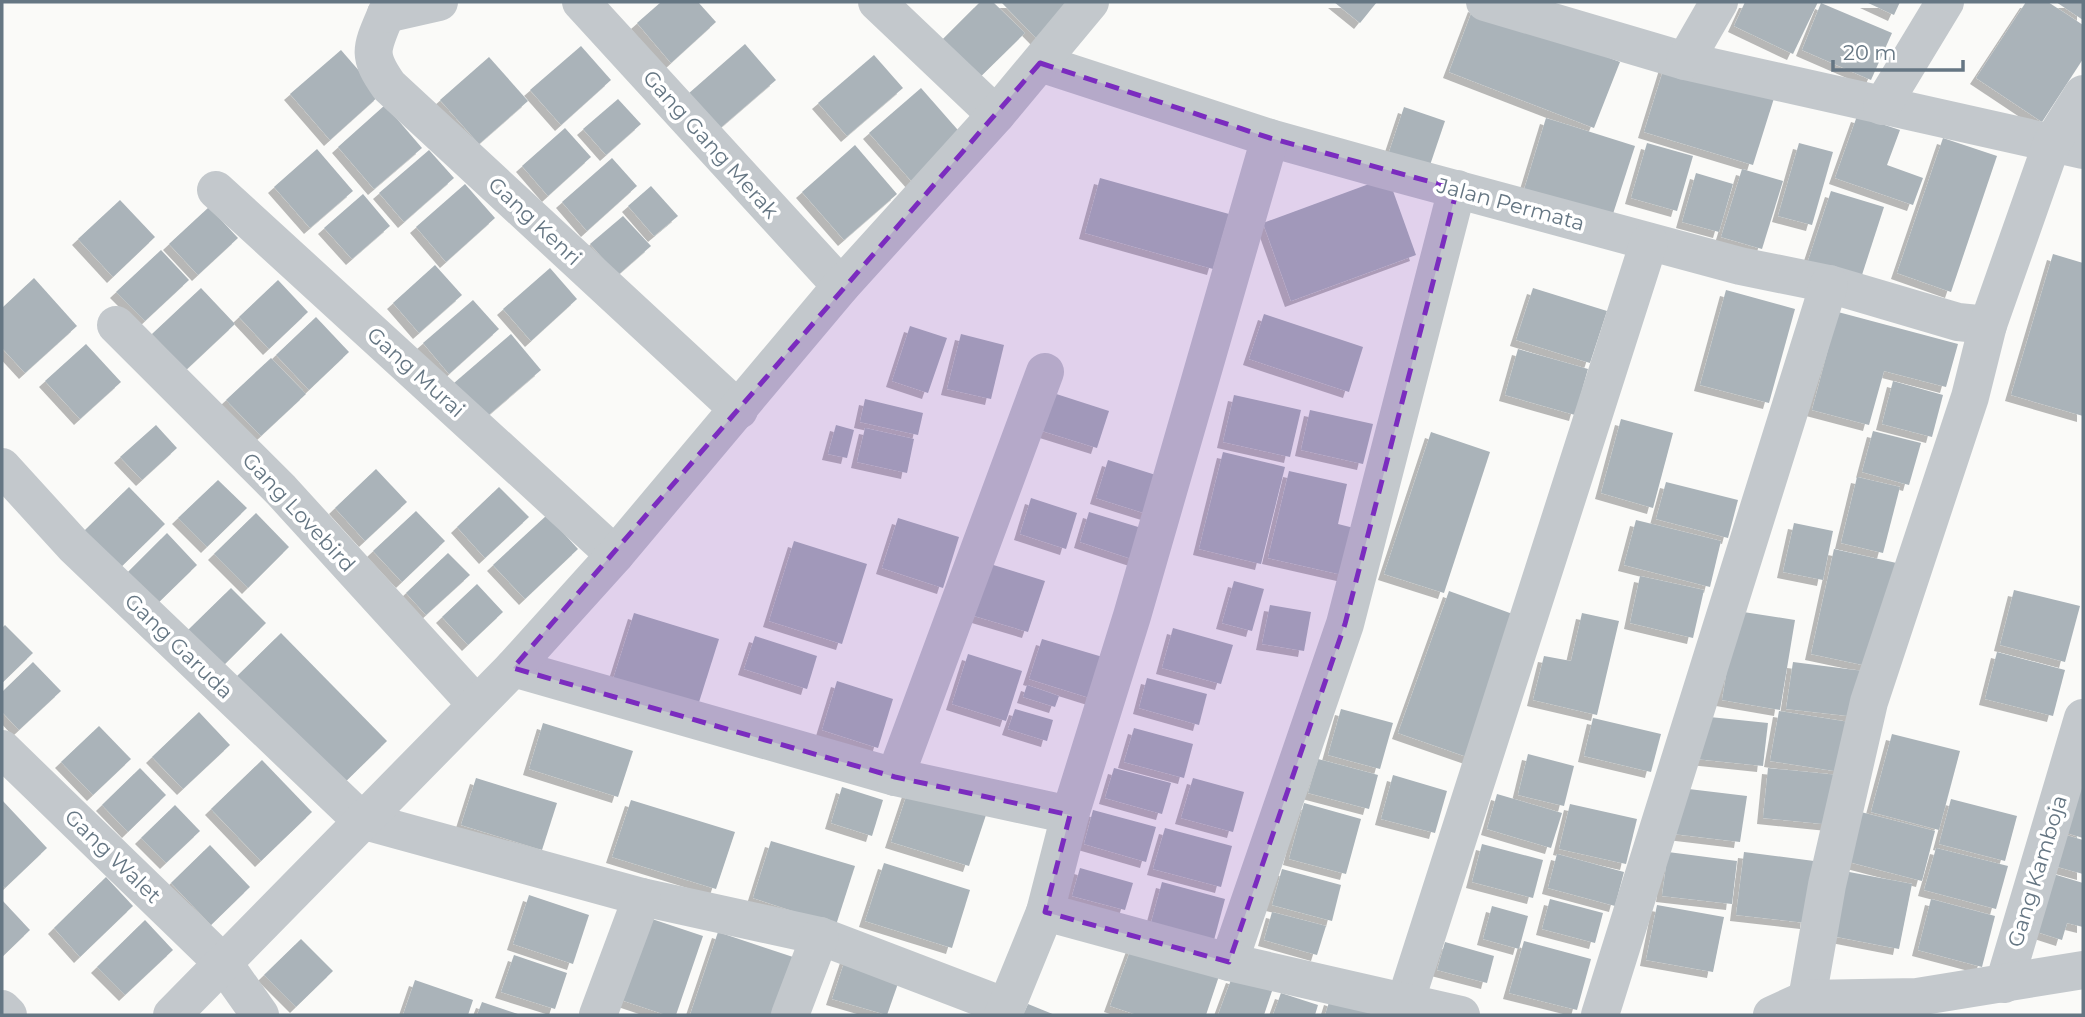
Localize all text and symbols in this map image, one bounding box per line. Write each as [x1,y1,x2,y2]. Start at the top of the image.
scale bar [1833,28,1962,72]
text: 20 m [1843,40,1897,65]
street label: Gang Gang Merak [638,65,784,224]
street label: Gang Kenri [483,172,587,270]
street label: Jalan Permata [1434,172,1587,236]
street label: Gang Murai [362,322,470,422]
street label: Gang Lovebird [237,447,361,577]
street label: Gang Garuda [120,588,238,704]
street label: Gang Kamboja [2002,792,2072,950]
street label: Gang Walet [60,804,166,908]

